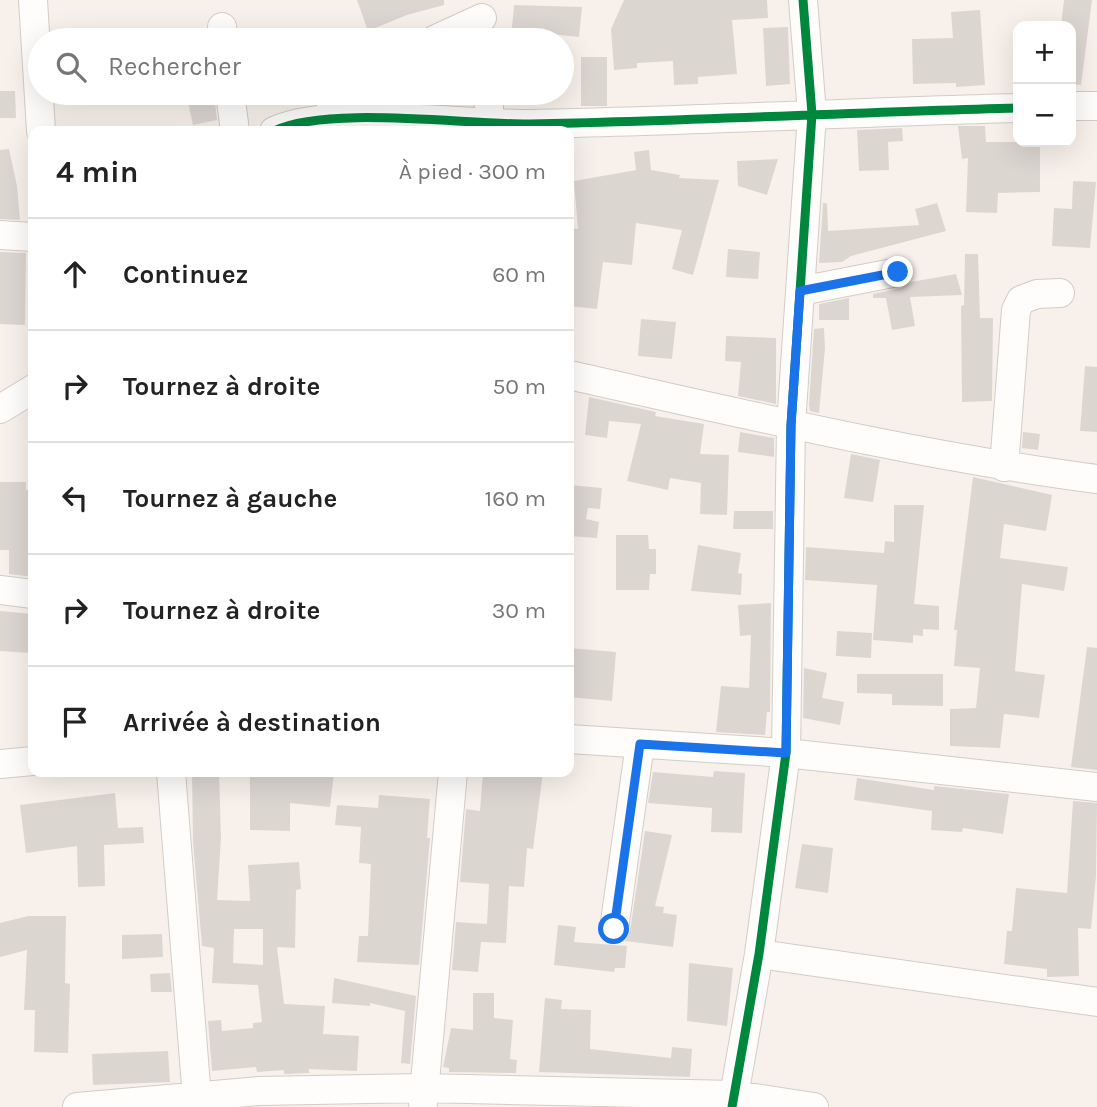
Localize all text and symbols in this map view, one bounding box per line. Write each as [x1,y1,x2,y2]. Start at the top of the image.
map controls [1013,21,1076,147]
button: + [1013,21,1076,84]
search box [28,28,574,105]
icon: search [52,48,90,86]
text: Rechercher [108,51,241,82]
button: − [1013,84,1076,147]
text: 4 min [56,154,138,190]
text: À pied · 300 m [399,158,546,185]
icon: ahead [56,255,94,293]
route end [882,256,913,287]
text: Continuez [123,259,248,290]
text: 60 m [492,261,546,288]
icon: right [56,367,94,405]
text: Tournez à droite [123,371,320,402]
text: 50 m [492,373,546,400]
icon: left [56,479,94,517]
text: Tournez à gauche [123,483,337,514]
text: 160 m [485,485,546,512]
icon: right [56,591,94,629]
text: Tournez à droite [123,595,320,626]
text: 30 m [492,597,546,624]
icon: arrive [56,703,94,741]
text: Arrivée à destination [123,707,381,738]
route start [598,913,629,944]

